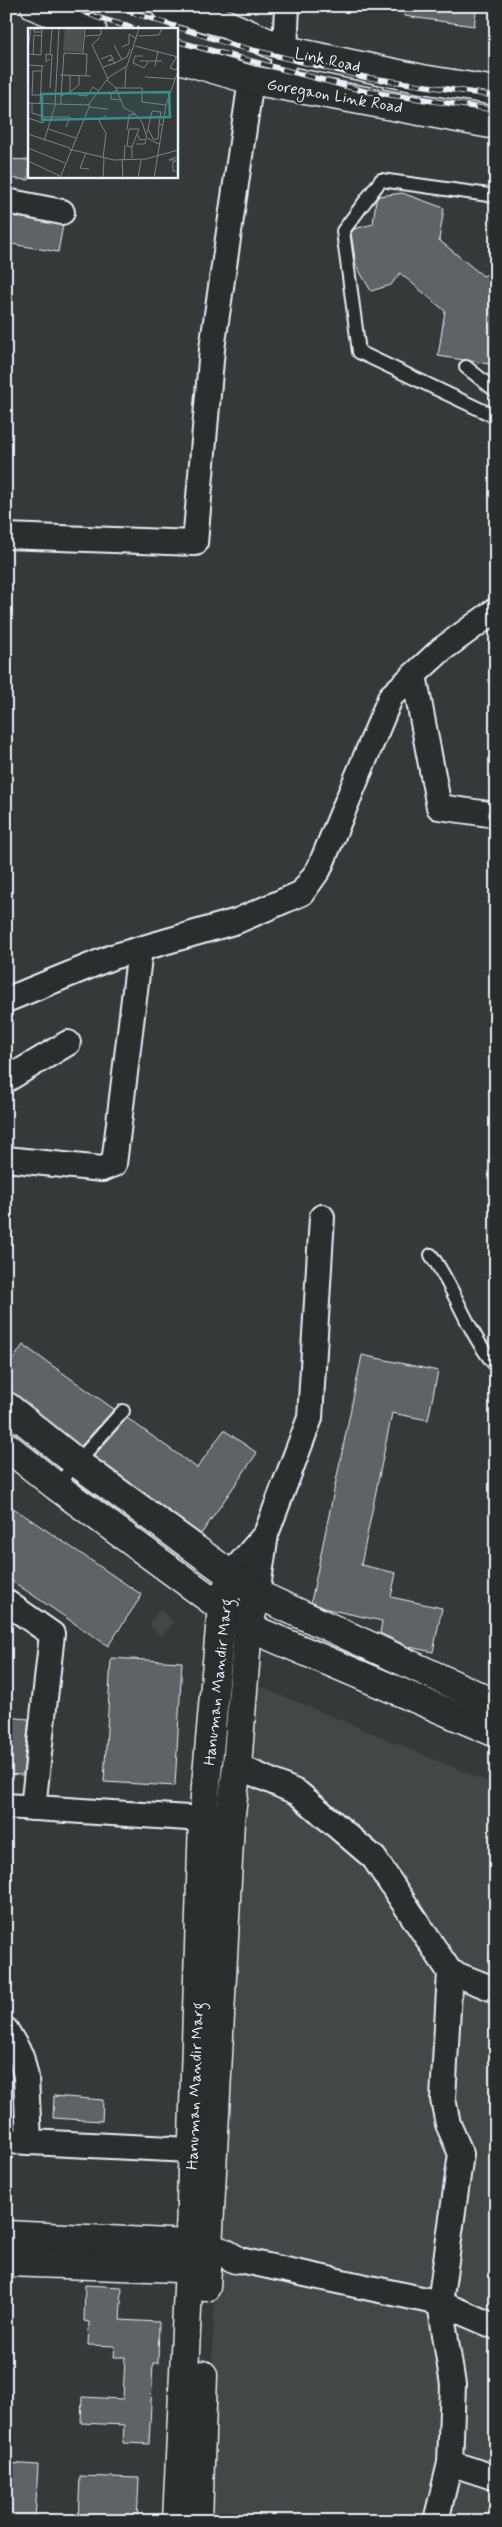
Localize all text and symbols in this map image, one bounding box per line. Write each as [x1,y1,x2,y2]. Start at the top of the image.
inset map [28,28,178,178]
street label: Link Road [293,43,363,78]
street label: Goregaon Link Road [265,74,404,120]
street label: Hanuman Mandir Marg [199,1598,239,1767]
street label: Hanuman Mandir Marg [182,2002,210,2170]

